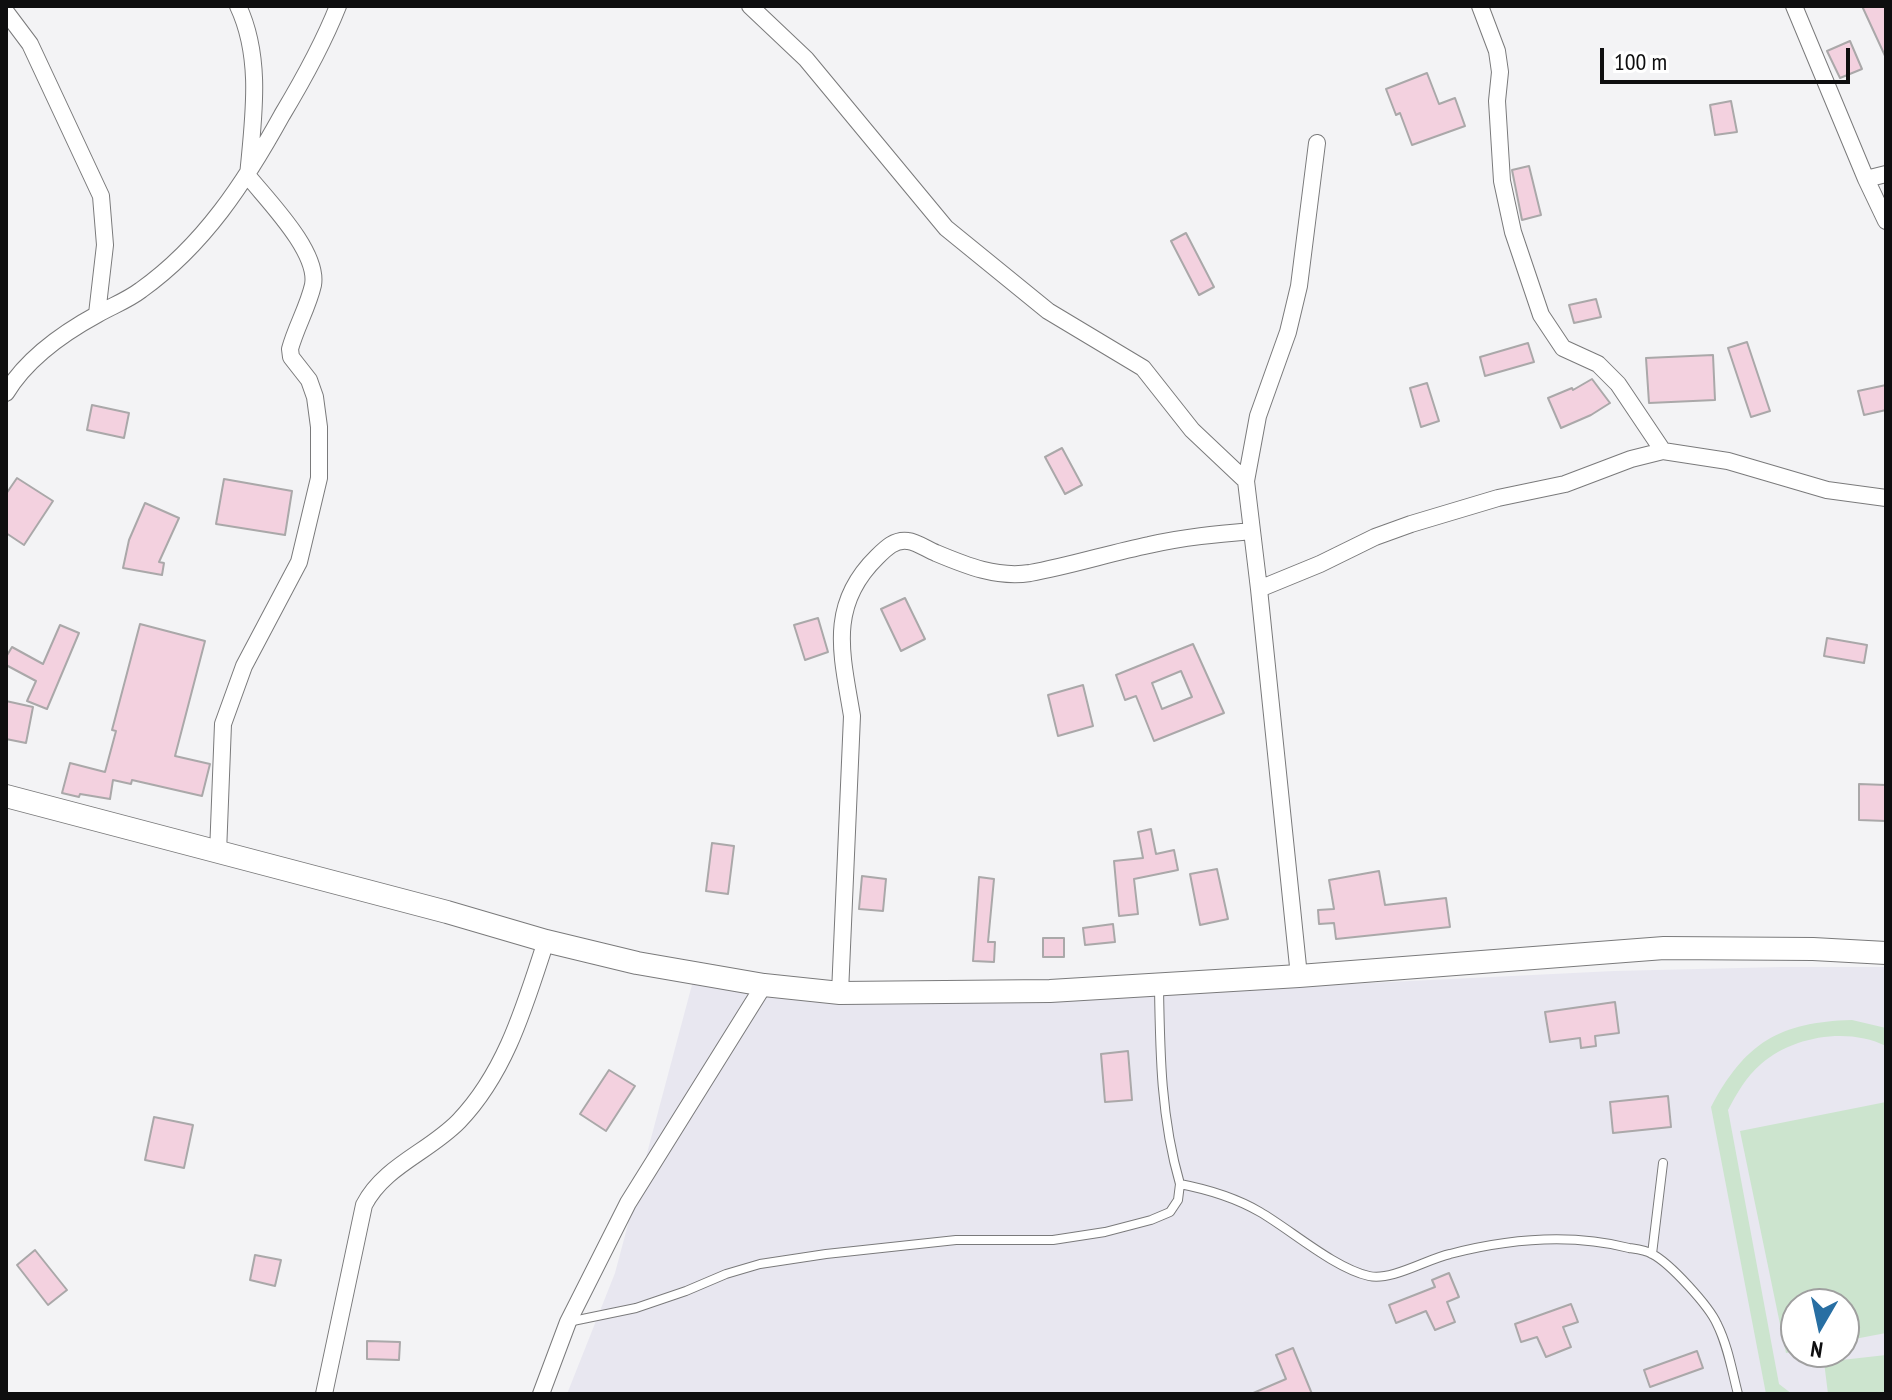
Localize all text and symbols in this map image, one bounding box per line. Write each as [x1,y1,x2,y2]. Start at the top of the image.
scale bar [1604,32,1854,82]
text: 100 m [1614,46,1667,77]
north arrow [1780,1288,1860,1368]
text: N [1809,1335,1825,1364]

